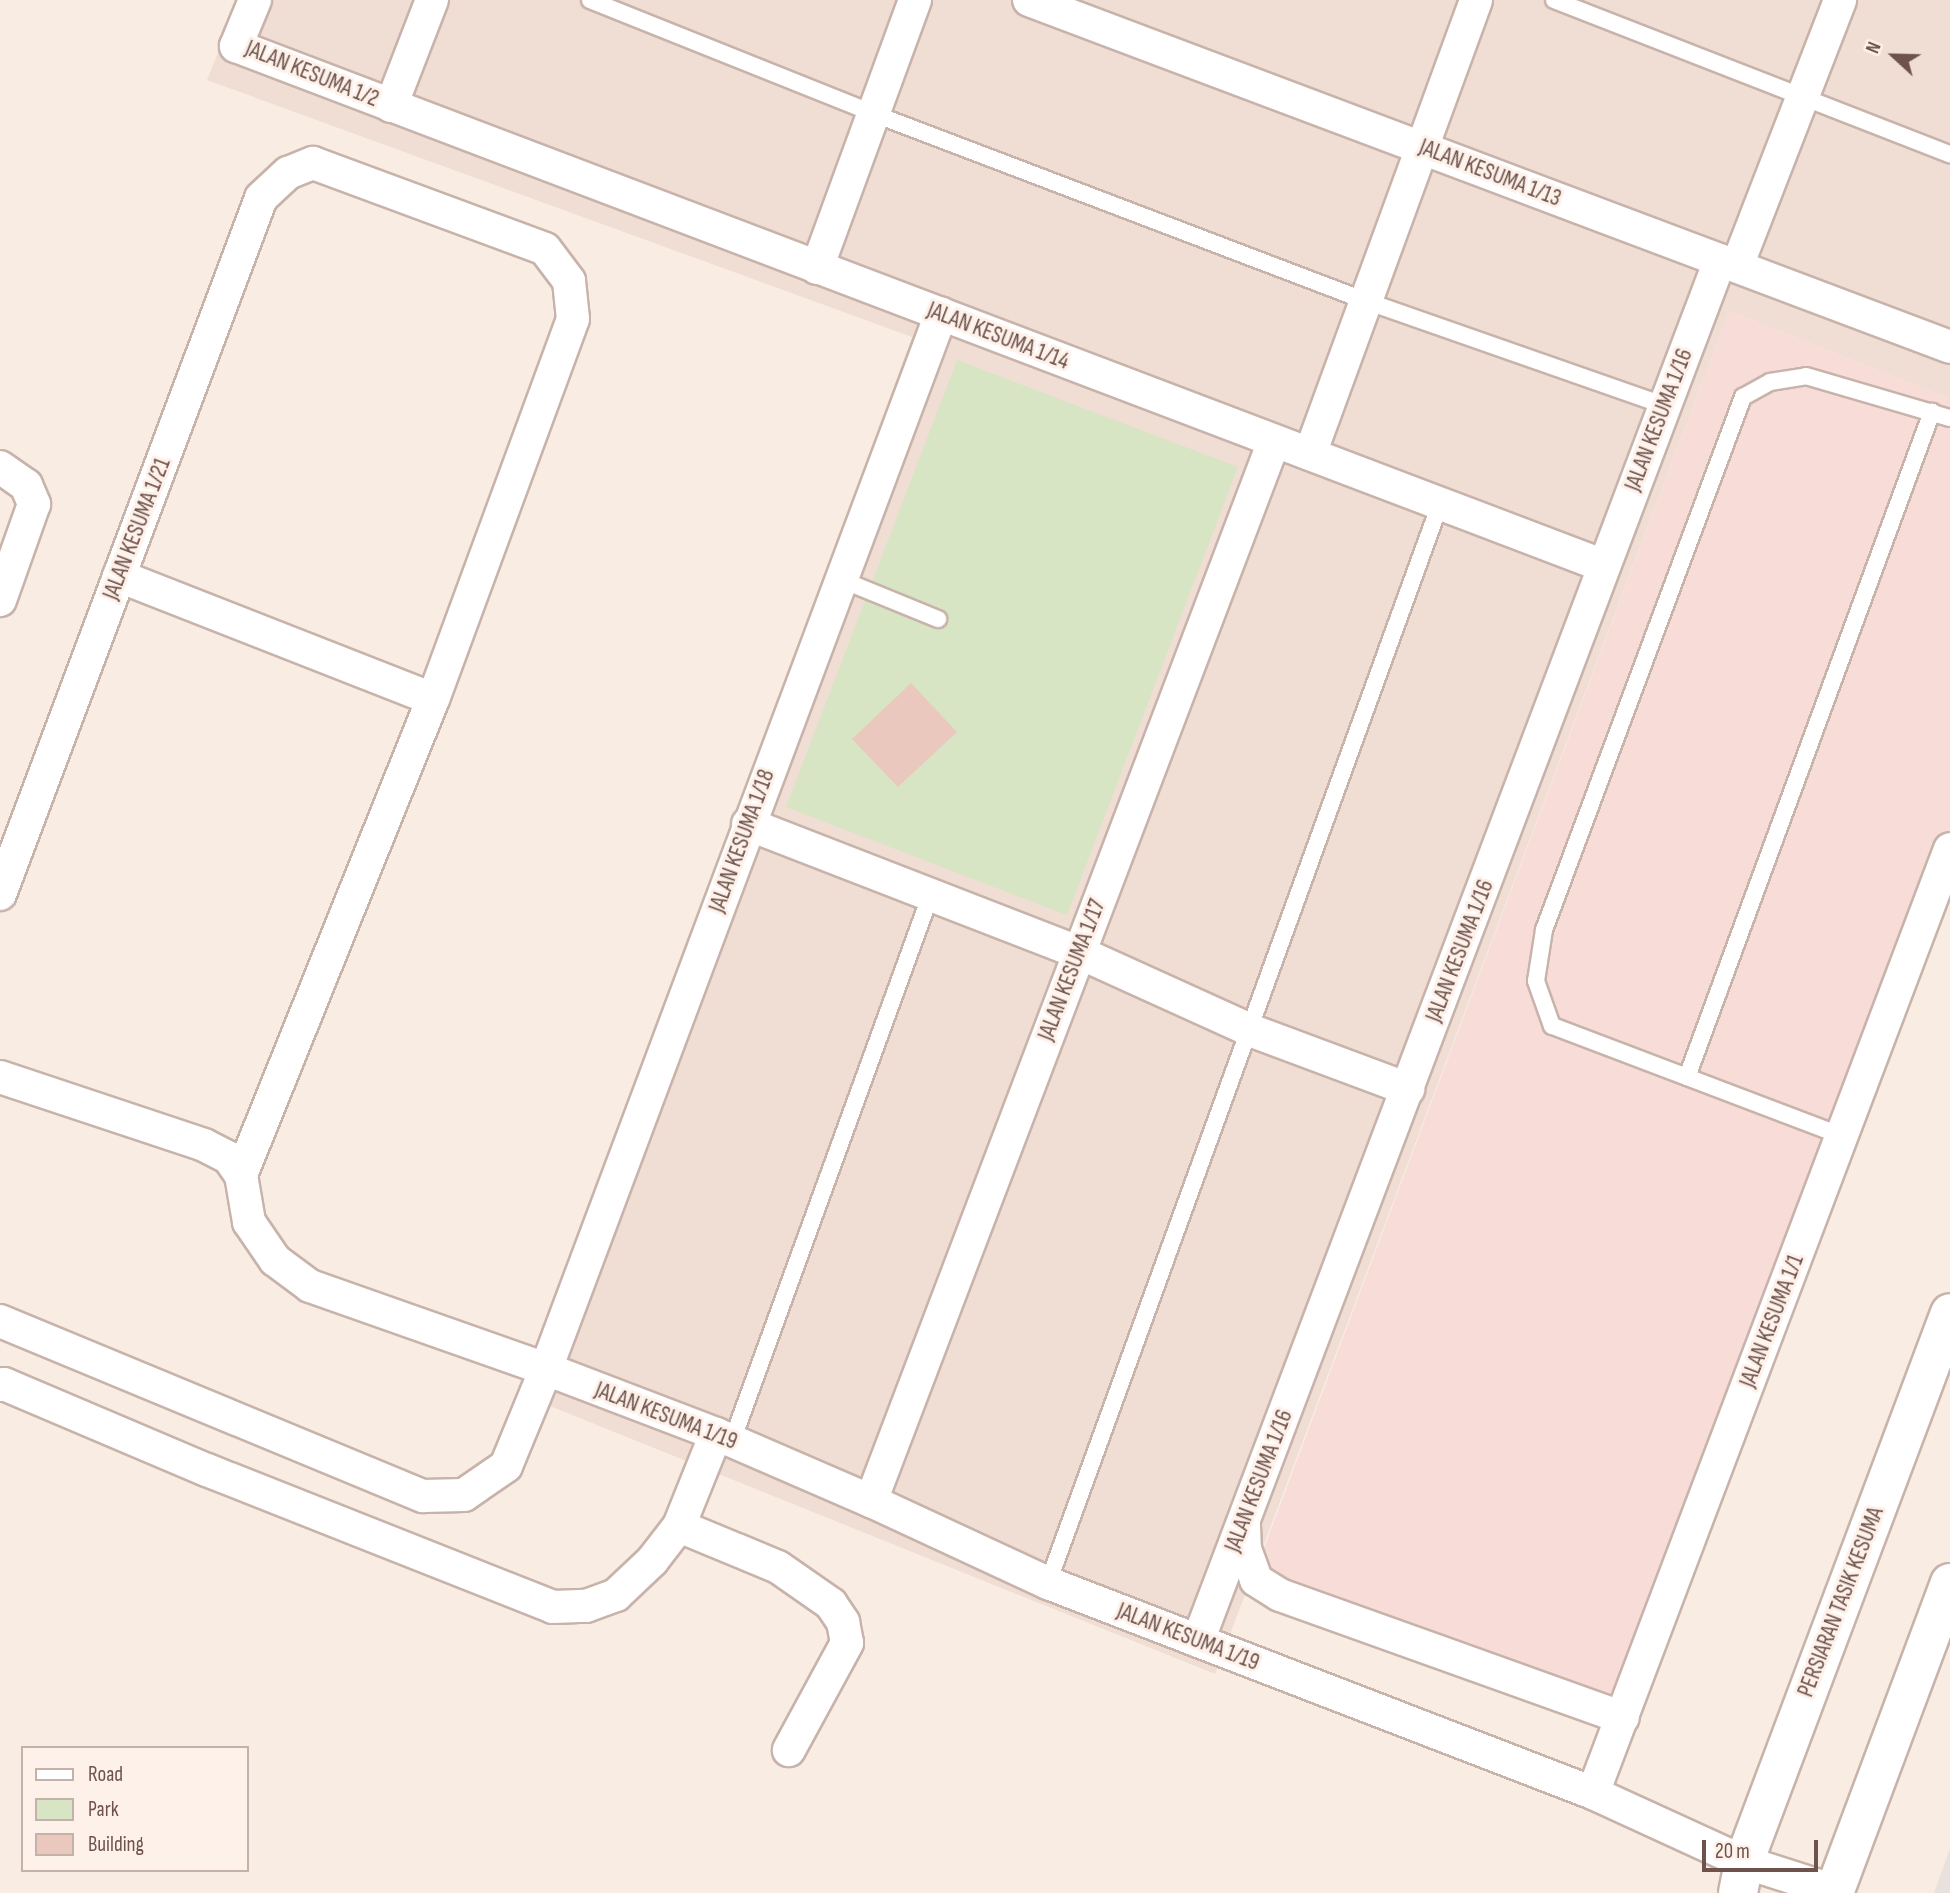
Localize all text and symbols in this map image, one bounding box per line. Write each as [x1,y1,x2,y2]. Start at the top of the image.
north arrow [1859,21,1929,91]
street label: JALAN KESUMA 1/2 [241,35,383,113]
text: N [1862,39,1887,57]
street label: JALAN KESUMA 1/13 [1415,133,1565,213]
street label: JALAN KESUMA 1/14 [923,296,1073,376]
street label: JALAN KESUMA 1/16 [1619,345,1699,495]
street label: JALAN KESUMA 1/21 [97,454,177,604]
street label: JALAN KESUMA 1/18 [703,766,781,916]
street label: JALAN KESUMA 1/16 [1420,876,1500,1026]
street label: JALAN KESUMA 1/17 [1032,895,1112,1045]
street label: JALAN KESUMA 1/1 [1734,1251,1810,1391]
street label: JALAN KESUMA 1/19 [591,1376,741,1456]
street label: JALAN KESUMA 1/16 [1219,1406,1299,1556]
street label: PERSIARAN TASIK KESUMA [1792,1503,1890,1701]
street label: JALAN KESUMA 1/19 [1113,1597,1263,1677]
legend [21,1746,248,1872]
text: Road [88,1762,123,1787]
text: Park [88,1797,119,1822]
scale bar [1705,1826,1820,1870]
text: Building [88,1832,144,1857]
text: 20 m [1715,1839,1750,1864]

